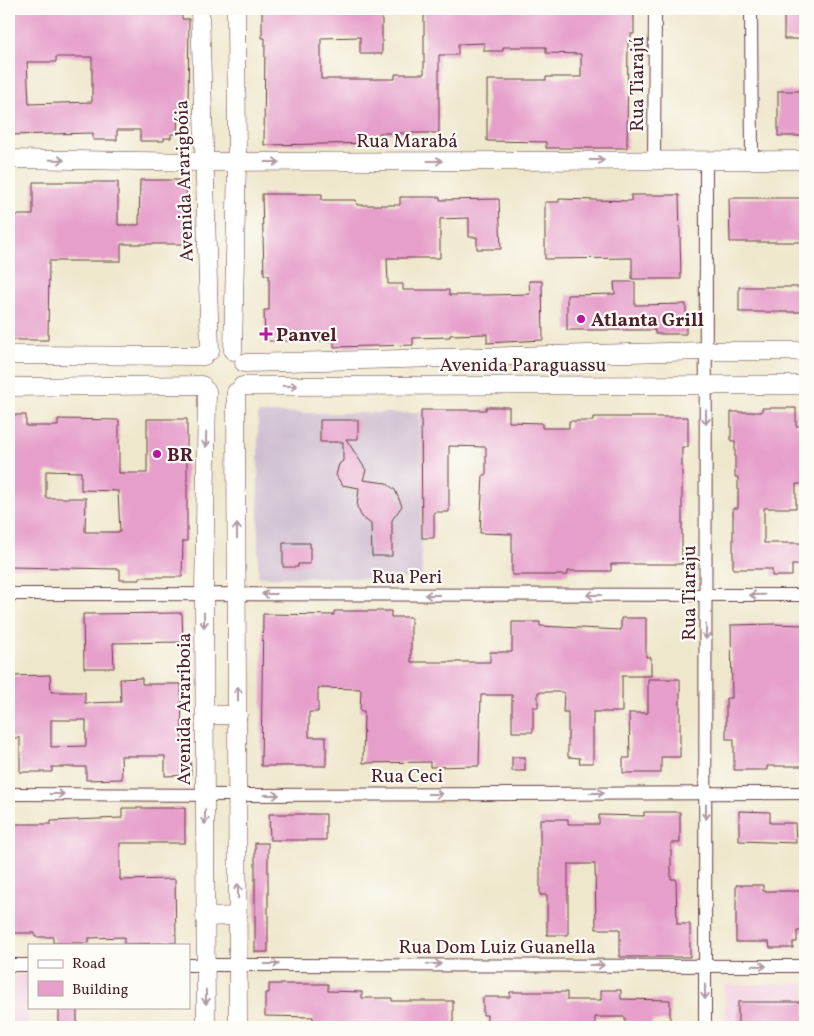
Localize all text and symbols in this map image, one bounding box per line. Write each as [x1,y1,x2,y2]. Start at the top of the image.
street label: Rua Tiarajú [625,36,651,132]
street label: Avenida Ararigbóia [169,100,201,262]
street label: Rua Marabá [356,129,458,155]
one-way arrow [49,155,65,164]
one-way arrow [589,155,605,165]
one-way arrow [426,156,443,166]
one-way arrow [264,157,280,167]
place label: Atlanta Grill [591,308,704,334]
marker: Atlanta Grill [575,313,587,325]
place label: Panvel [276,323,337,349]
marker: Panvel [260,328,272,340]
street label: Avenida Paraguassu [440,353,606,379]
one-way arrow [282,381,298,391]
one-way arrow [701,409,711,425]
one-way arrow [201,431,211,447]
place label: BR [167,443,193,469]
marker: BR [151,448,163,460]
one-way arrow [232,523,242,540]
street label: Rua Tiaraju [677,545,703,641]
street label: Rua Peri [372,565,442,591]
one-way arrow [261,589,278,599]
one-way arrow [424,590,440,600]
one-way arrow [586,591,602,600]
one-way arrow [749,591,765,600]
one-way arrow [199,611,209,627]
one-way arrow [701,624,711,640]
street label: Avenida Arariboia [172,633,198,785]
one-way arrow [233,686,243,702]
street label: Rua Ceci [371,764,444,790]
one-way arrow [589,788,605,798]
one-way arrow [49,789,65,799]
one-way arrow [426,789,443,799]
one-way arrow [264,790,280,800]
one-way arrow [701,804,711,820]
one-way arrow [200,808,210,825]
one-way arrow [233,883,243,900]
street label: Rua Dom Luiz Guanella [398,935,596,961]
legend [28,944,190,1008]
text: Road [72,954,106,975]
one-way arrow [263,959,279,969]
one-way arrow [426,960,442,969]
one-way arrow [588,960,604,970]
one-way arrow [750,961,767,971]
text: Building [72,980,129,1001]
one-way arrow [700,984,710,1000]
one-way arrow [201,988,211,1005]

